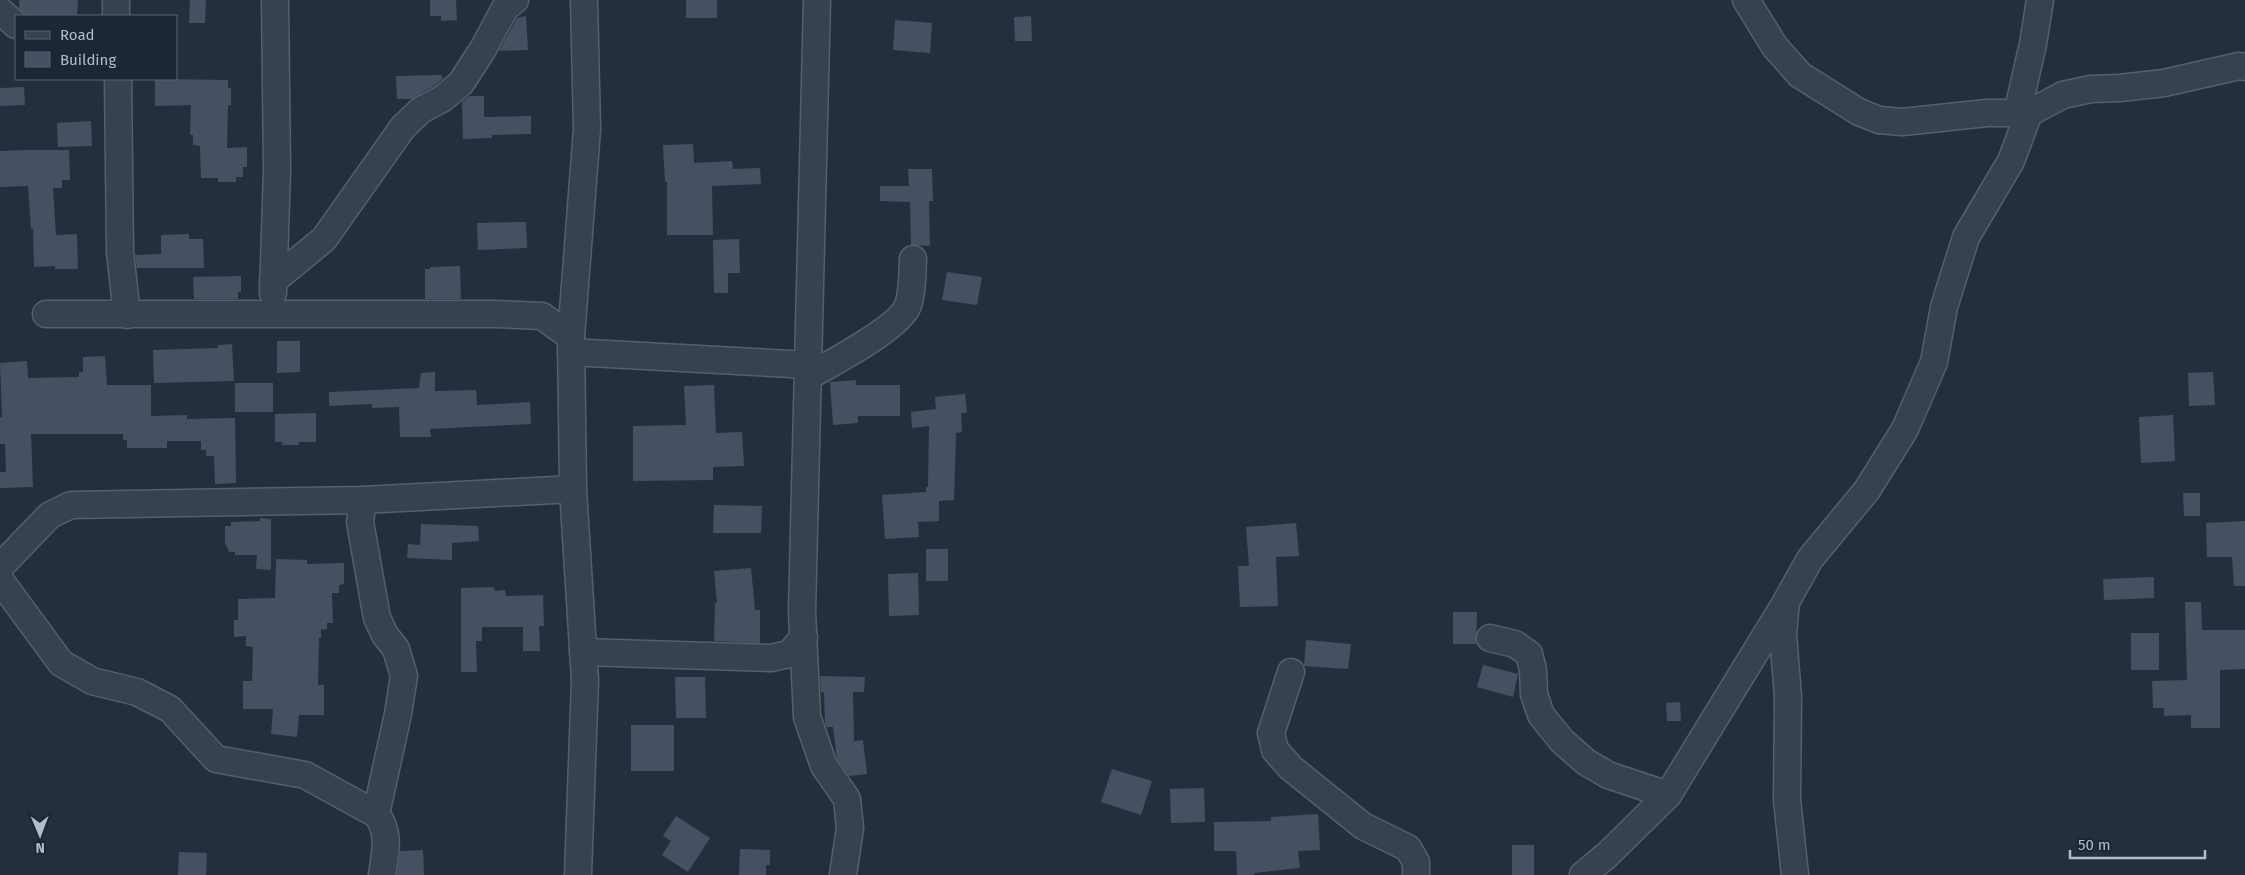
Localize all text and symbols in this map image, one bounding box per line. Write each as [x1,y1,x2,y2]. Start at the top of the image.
legend [15,15,178,80]
text: Road [60,26,95,44]
text: Building [60,51,116,69]
north arrow [15,810,65,860]
scale bar [2070,828,2205,860]
text: 50 m [2078,836,2111,854]
text: N [35,839,45,856]

